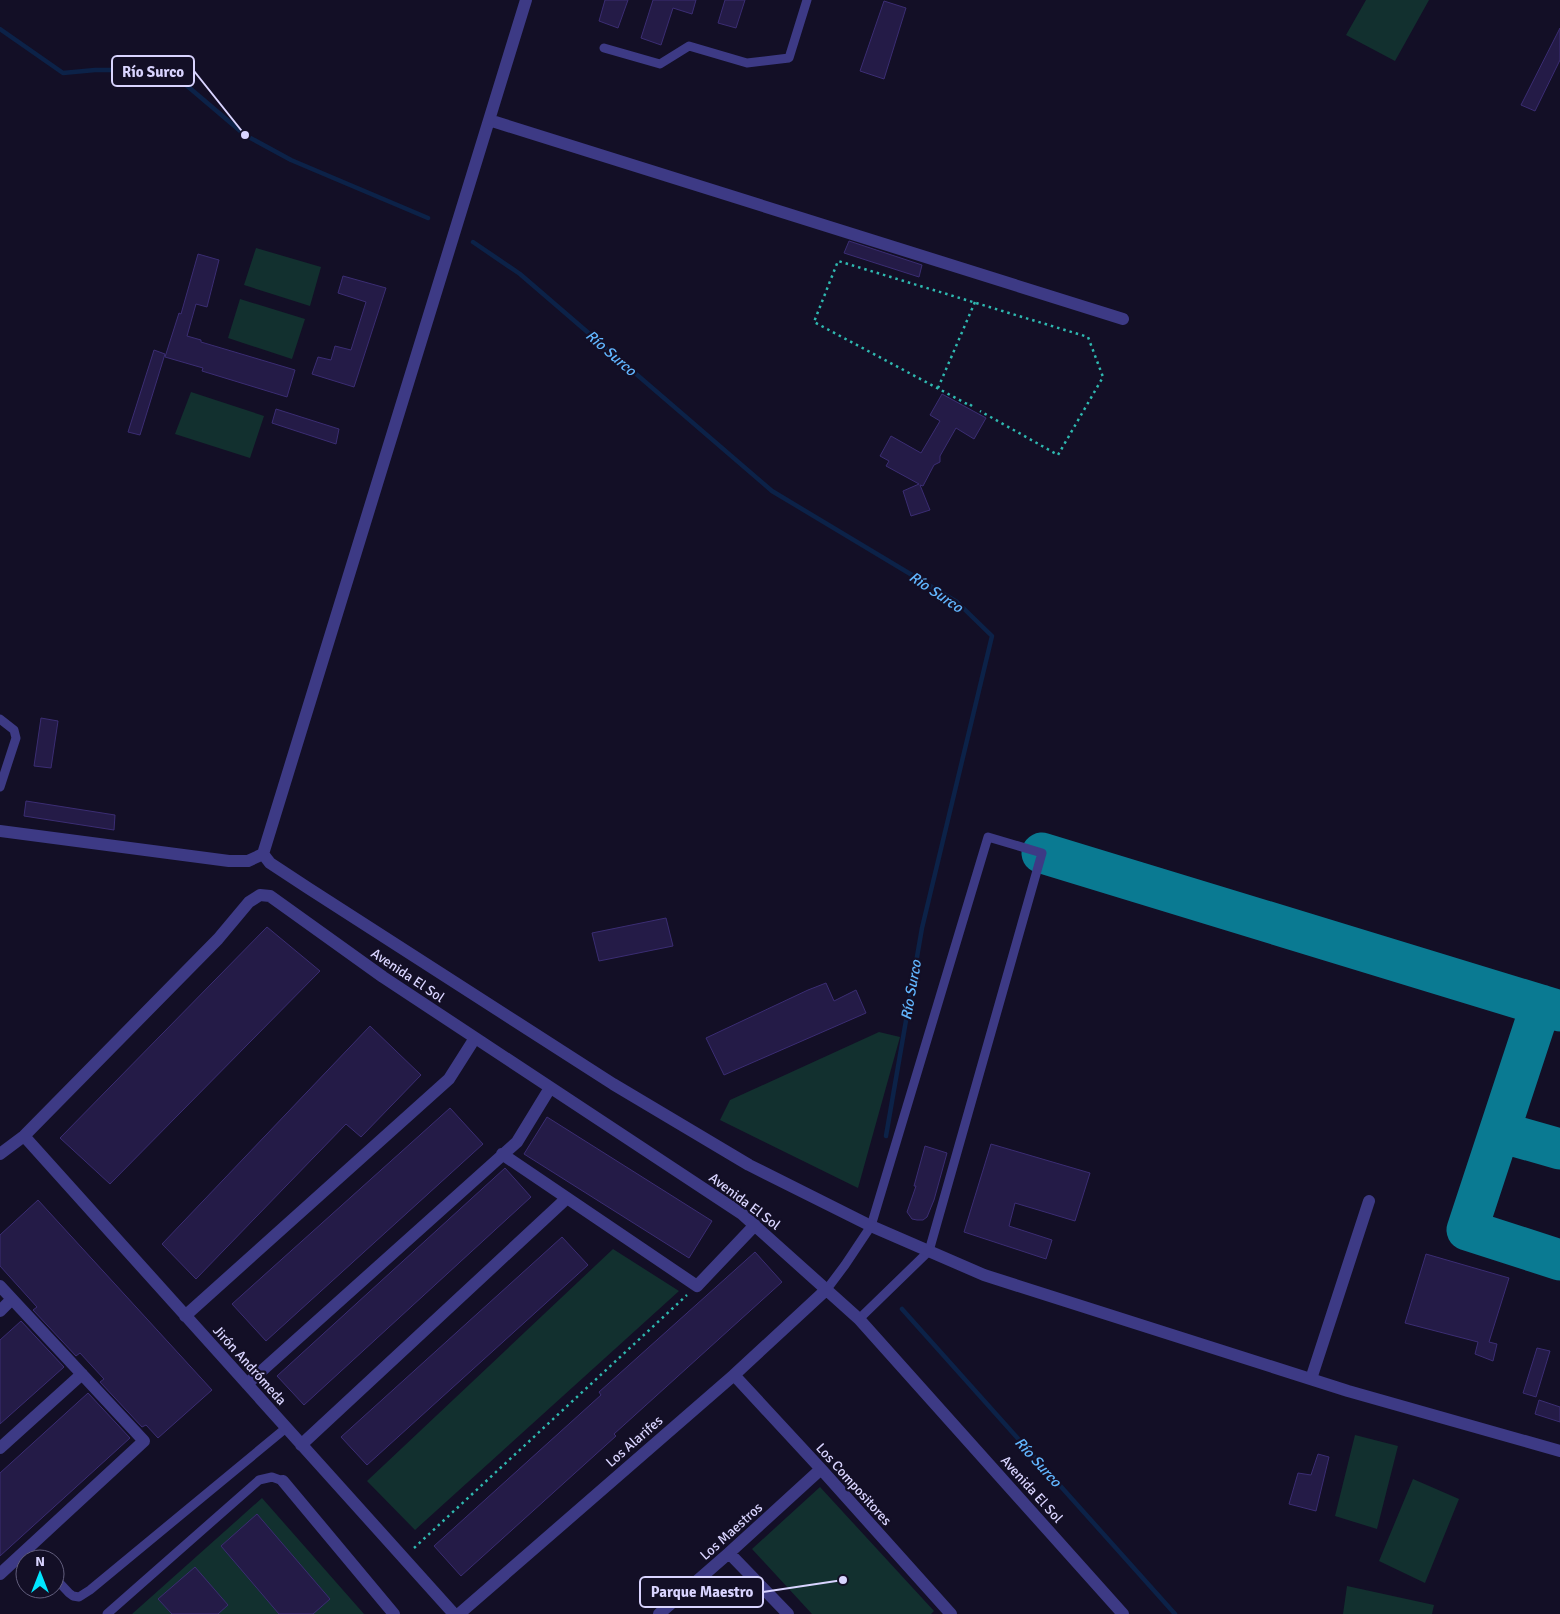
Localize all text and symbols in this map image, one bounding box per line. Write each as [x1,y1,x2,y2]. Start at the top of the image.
callout: Río Surco [112,56,194,86]
text: Río Surco [122,63,184,81]
water label: Río Surco [582,326,641,380]
water label: Río Surco [906,568,967,617]
street label: Avenida El Sol [368,945,448,1006]
water label: Río Surco [897,957,925,1021]
street label: Avenida El Sol [706,1169,784,1234]
street label: Jirón Andrómeda [209,1322,290,1409]
street label: Los Alarifes [602,1412,666,1471]
water label: Río Surco [1011,1433,1066,1491]
street label: Los Compositores [812,1440,895,1529]
street label: Avenida El Sol [997,1452,1066,1527]
street label: Los Maestros [697,1499,766,1564]
north arrow [15,1549,65,1599]
text: N [35,1553,45,1570]
callout: Parque Maestro [640,1577,763,1607]
text: Parque Maestro [651,1583,753,1601]

